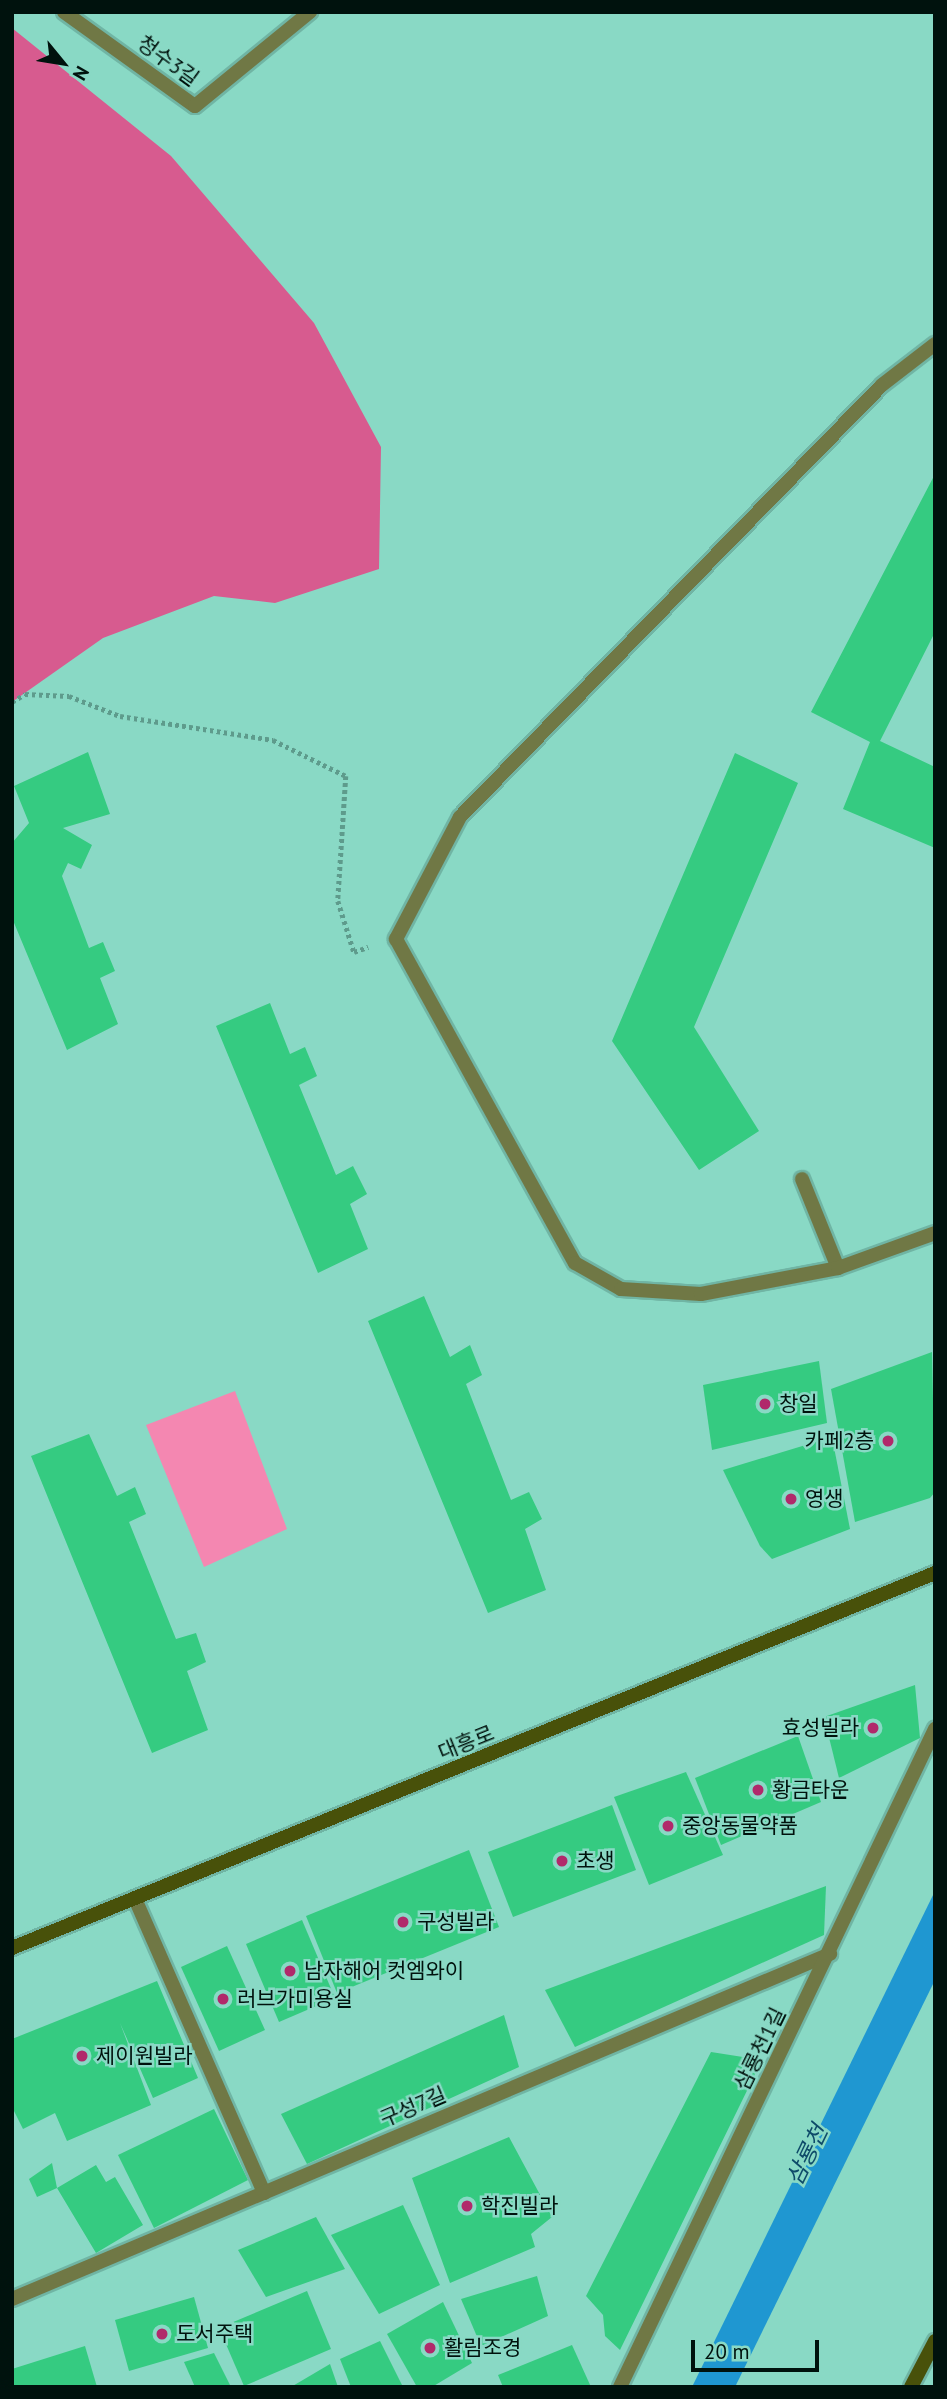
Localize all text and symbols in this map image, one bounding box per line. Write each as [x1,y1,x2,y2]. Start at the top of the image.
north arrow [28,28,98,98]
street label: 청수3길 [133,30,203,92]
text: N [68,62,95,85]
place label: 창일 [779,1391,818,1417]
marker: 창일 [757,1396,773,1412]
place label: 카페2층 [805,1428,874,1454]
marker: 카페2층 [880,1433,896,1449]
place label: 영생 [805,1486,844,1512]
marker: 영생 [783,1491,799,1507]
place label: 효성빌라 [782,1715,859,1741]
street label: 대흥로 [434,1720,498,1766]
marker: 효성빌라 [865,1720,881,1736]
place label: 황금타운 [772,1777,849,1803]
marker: 황금타운 [750,1782,766,1798]
place label: 중앙동물약품 [682,1813,798,1839]
marker: 중앙동물약품 [660,1818,676,1834]
place label: 초생 [576,1848,615,1874]
marker: 초생 [554,1853,570,1869]
place label: 구성빌라 [417,1909,494,1935]
marker: 구성빌라 [395,1914,411,1930]
place label: 남자해어 컷엠와이 [304,1958,464,1984]
marker: 남자해어 컷엠와이 [282,1963,298,1979]
place label: 러브가미용실 [237,1986,353,2012]
marker: 러브가미용실 [215,1991,231,2007]
street label: 삼룡천1길 [729,2004,791,2094]
place label: 제이원빌라 [96,2043,193,2069]
marker: 제이원빌라 [74,2048,90,2064]
street label: 구성7길 [376,2082,450,2132]
water label: 삼룡천 [781,2120,833,2190]
place label: 학진빌라 [481,2193,558,2219]
marker: 학진빌라 [459,2198,475,2214]
place label: 도서주택 [176,2321,253,2347]
marker: 도서주택 [154,2326,170,2342]
scale bar [695,2326,823,2370]
place label: 활림조경 [444,2335,521,2361]
text: 20 m [704,2338,750,2365]
marker: 활림조경 [422,2340,438,2356]

